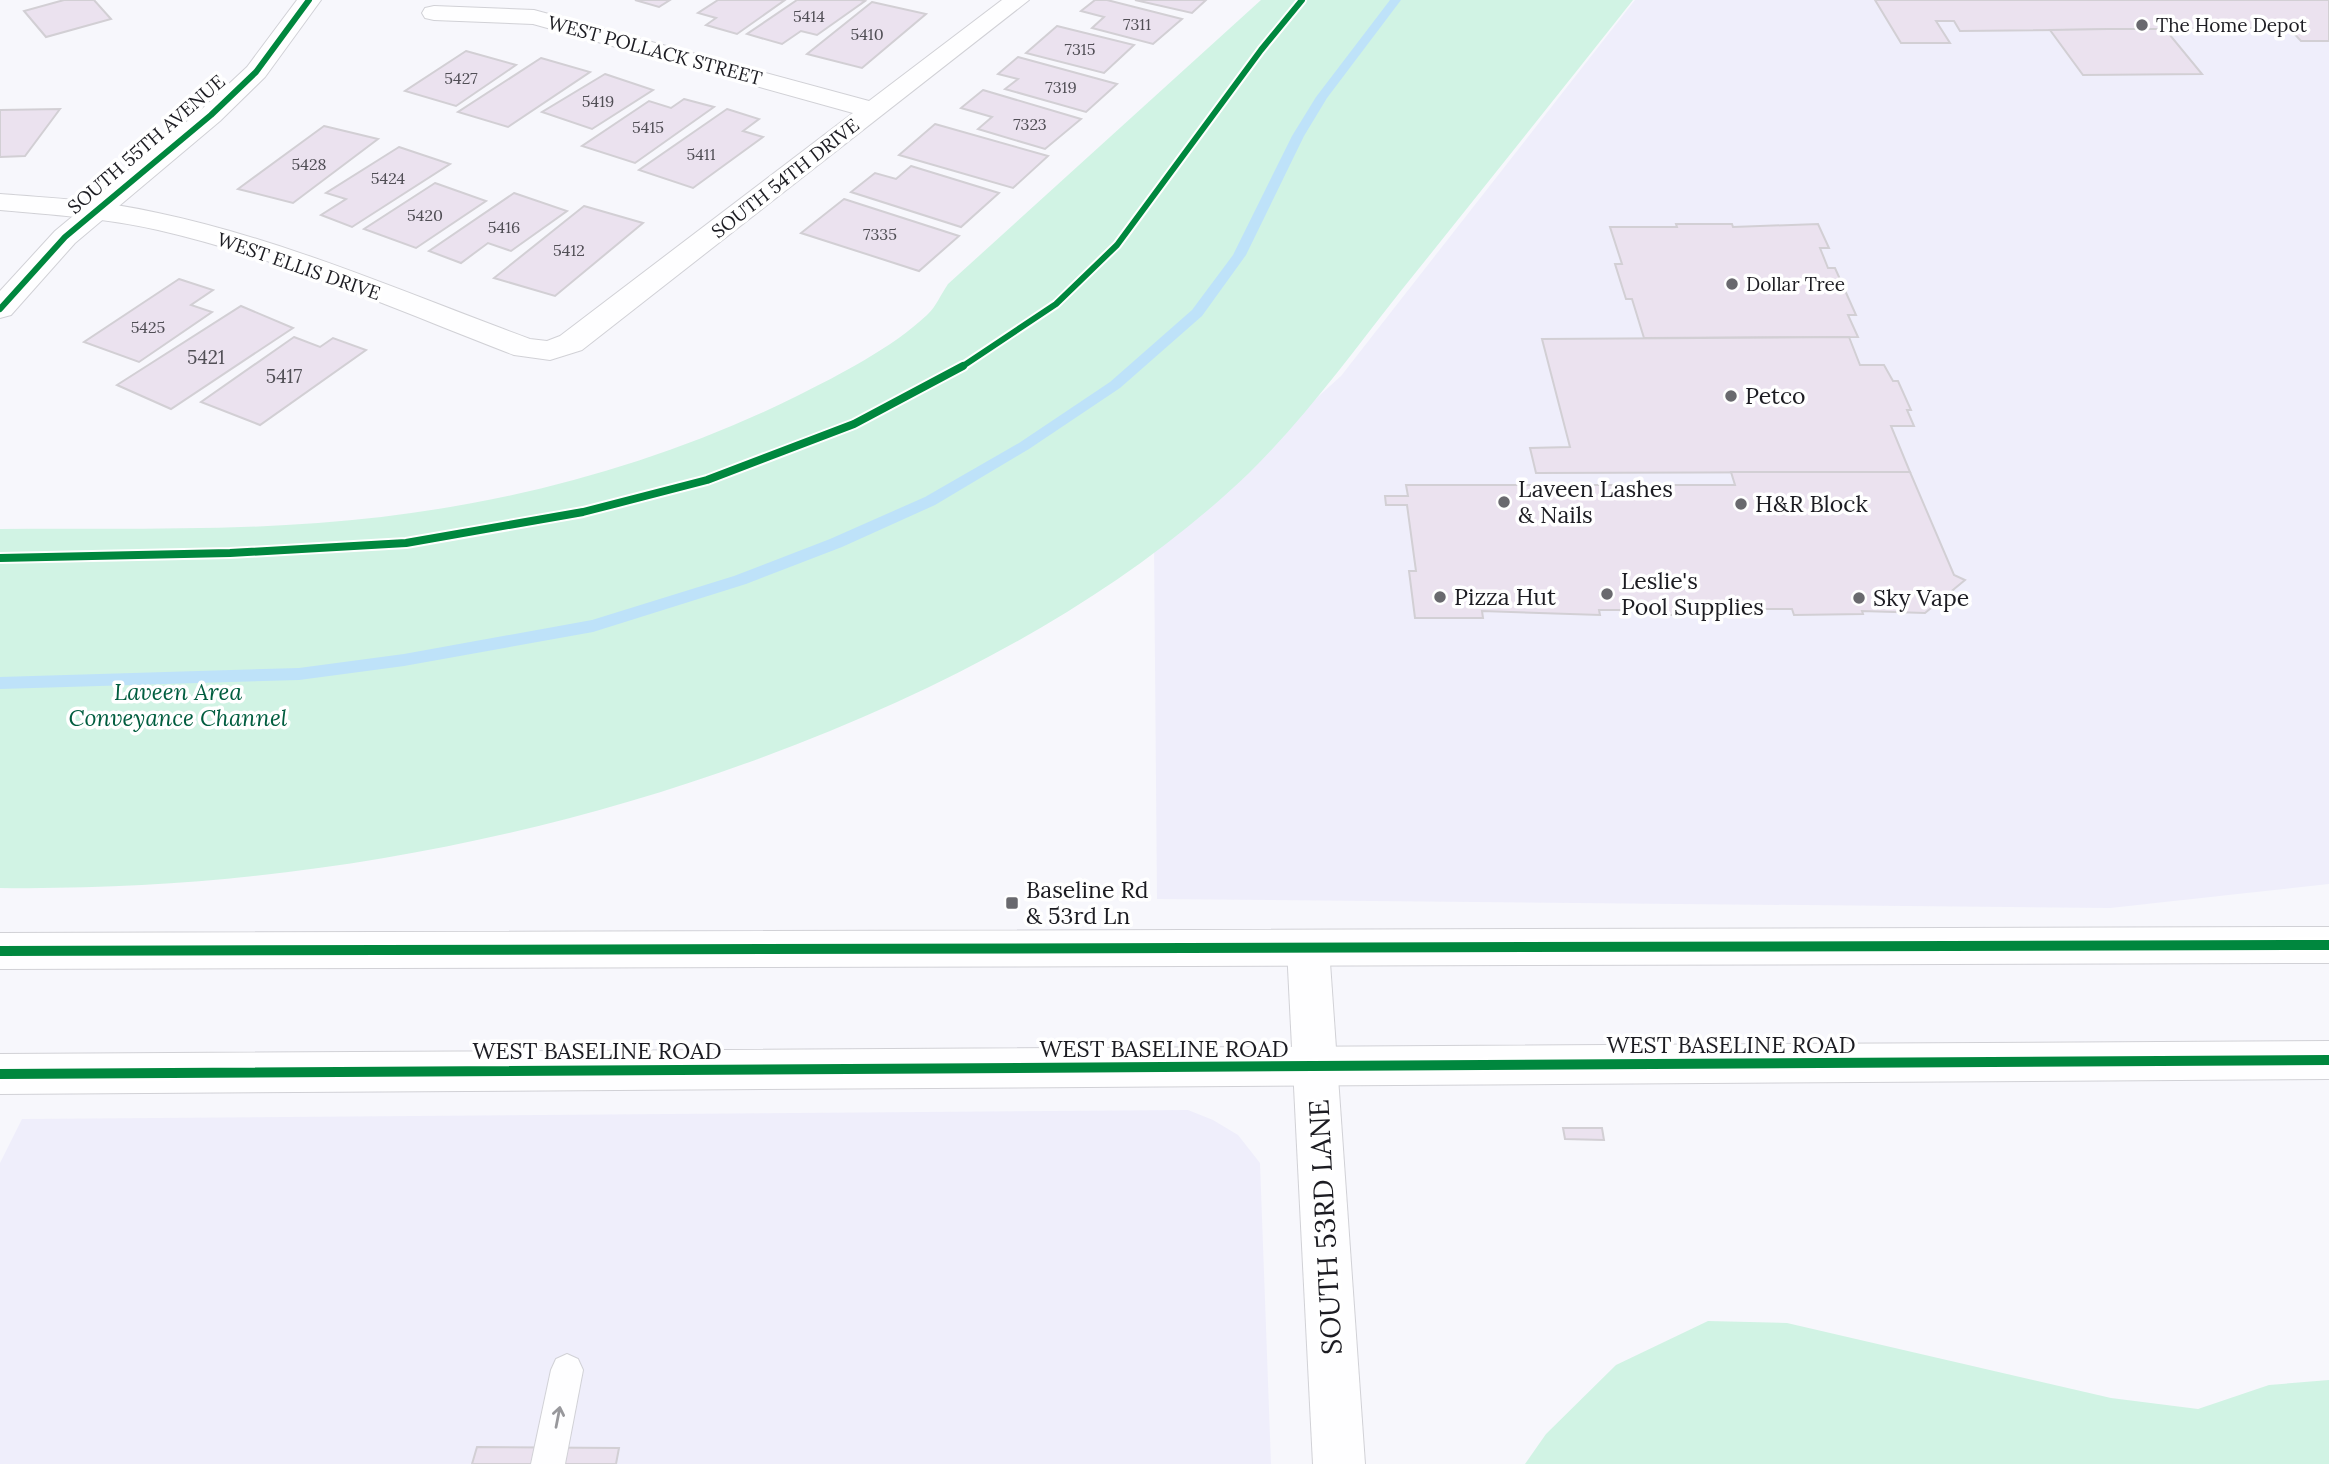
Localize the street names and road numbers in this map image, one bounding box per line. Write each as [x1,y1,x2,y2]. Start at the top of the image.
street label: WEST POLLACK STREET [545,10,765,90]
street label: SOUTH 55TH AVENUE [62,69,230,219]
street label: SOUTH 54TH DRIVE [706,113,864,243]
street label: WEST ELLIS DRIVE [214,227,384,305]
street label: WEST BASELINE ROAD [1606,1030,1856,1059]
street label: WEST BASELINE ROAD [1039,1034,1289,1063]
street label: WEST BASELINE ROAD [472,1036,722,1065]
street label: SOUTH 53RD LANE [1300,1098,1350,1356]

